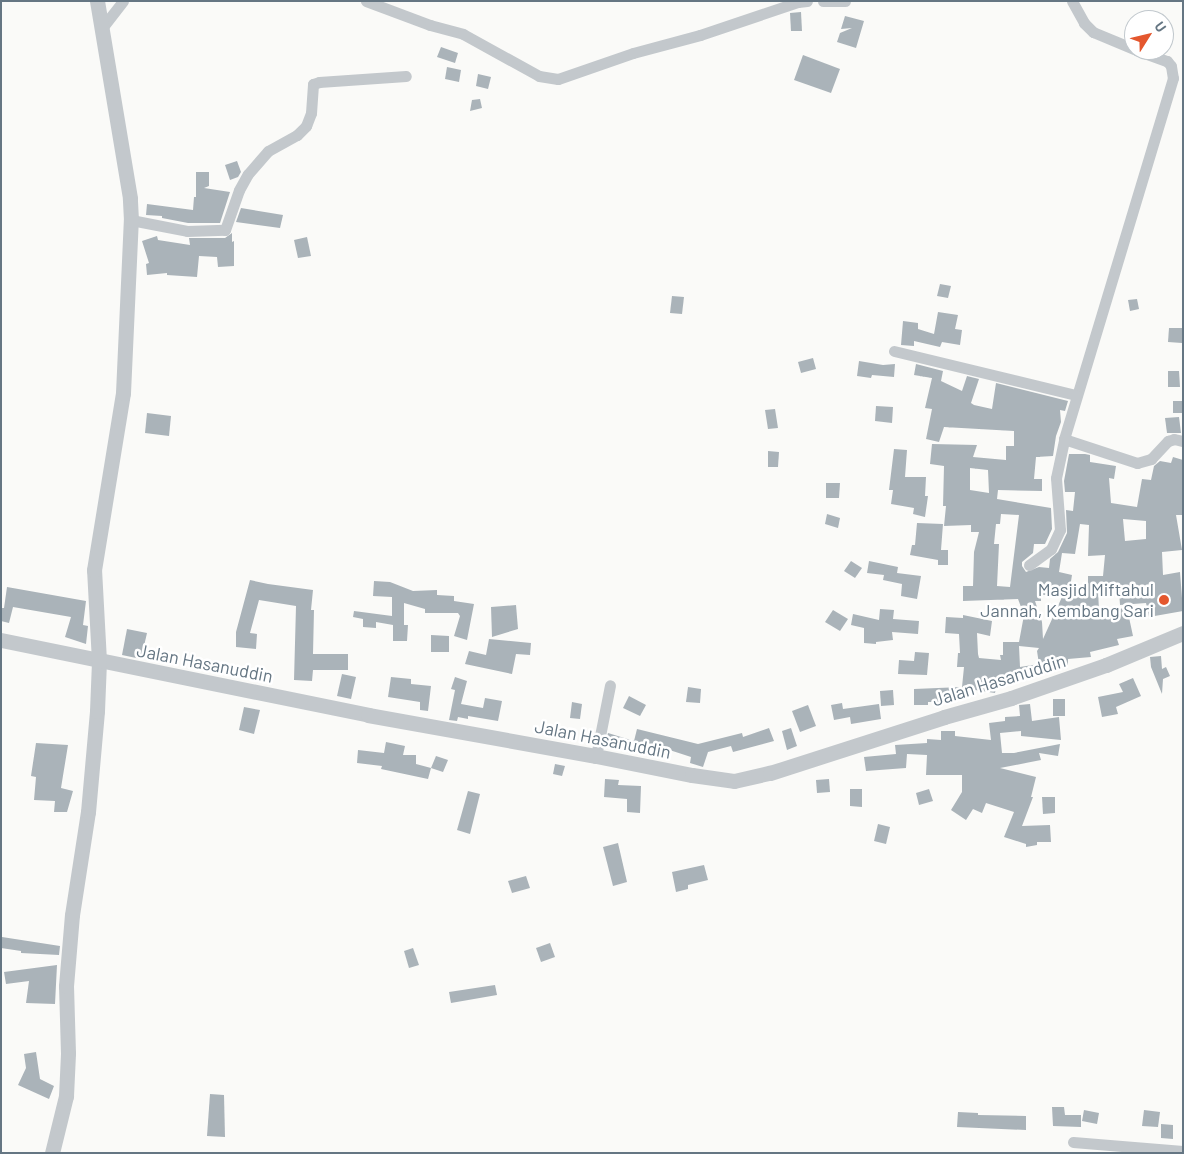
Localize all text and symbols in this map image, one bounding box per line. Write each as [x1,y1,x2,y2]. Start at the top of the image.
north arrow [1124,10,1174,60]
text: U [1151,18,1170,35]
place label: Masjid Miftahul Jannah, Kembang Sari [980,579,1154,622]
marker: Masjid Miftahul Jannah, Kembang Sari [1158,594,1170,606]
street label: Jalan Hasanuddin [135,639,275,687]
street label: Jalan Hasanuddin [930,649,1068,711]
street label: Jalan Hasanuddin [533,715,673,763]

